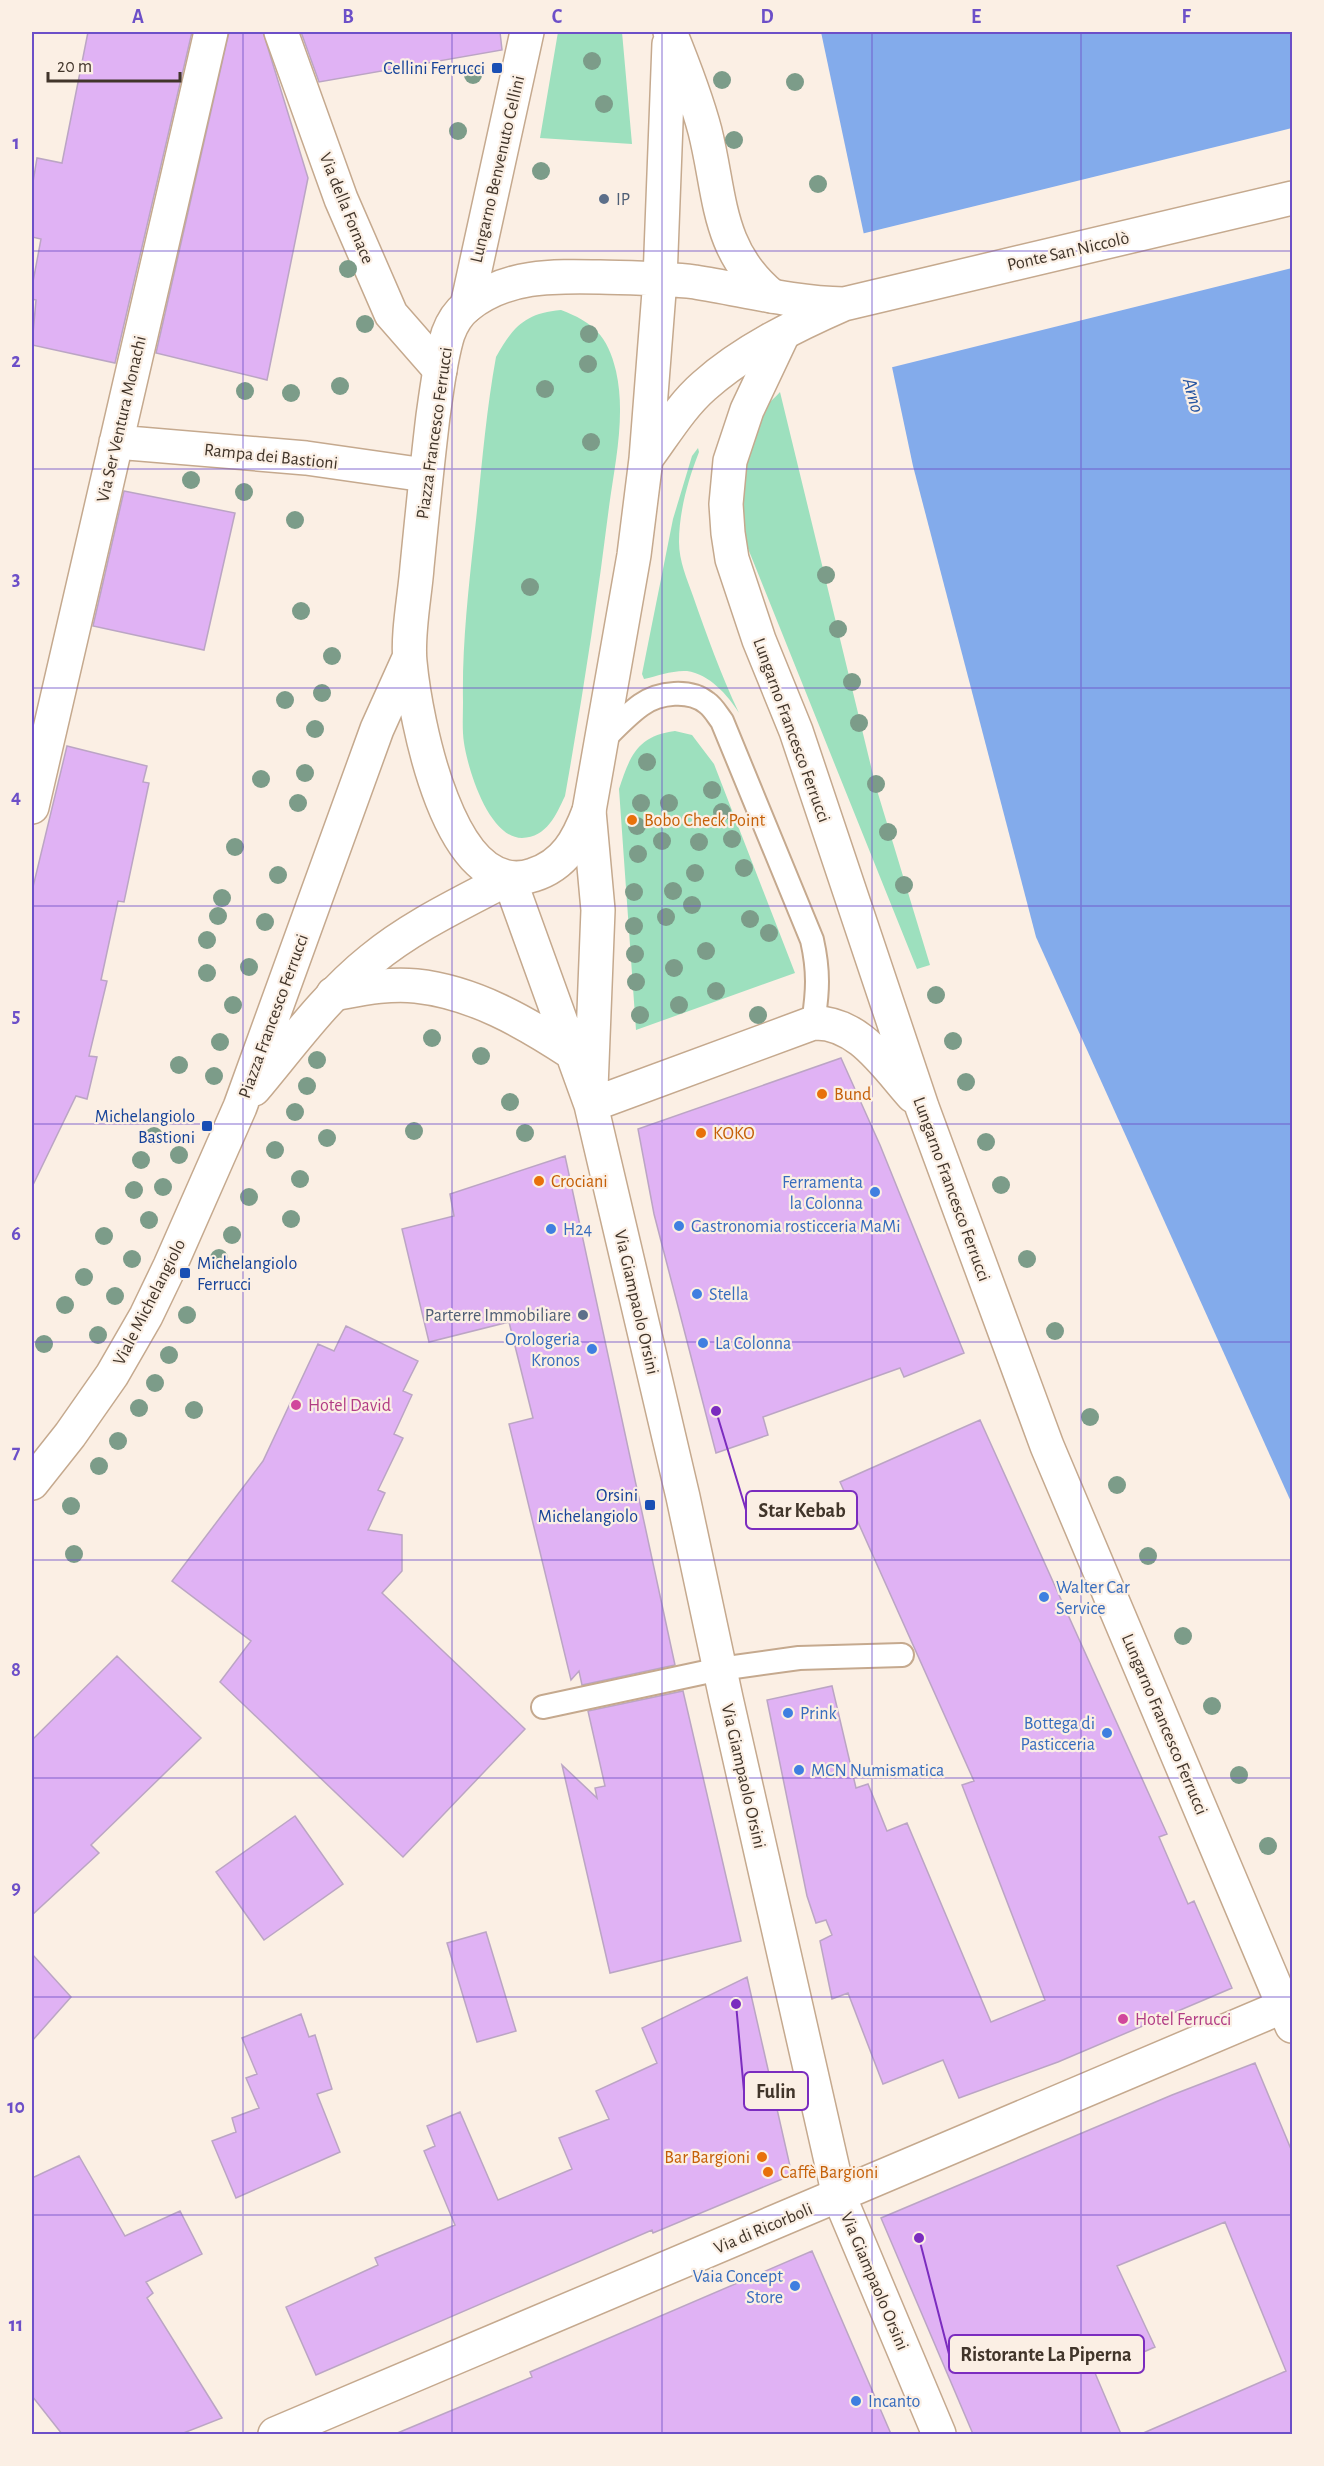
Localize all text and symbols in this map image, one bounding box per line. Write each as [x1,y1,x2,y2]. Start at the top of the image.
text: A [132,7,144,27]
text: B [342,7,354,27]
text: C [552,7,563,27]
text: D [760,7,774,27]
text: E [971,7,981,27]
text: F [1181,7,1191,27]
scale bar [48,45,180,83]
text: 20 m [57,58,92,76]
place label: Cellini Ferrucci [383,60,485,78]
marker: Cellini Ferrucci [490,61,504,75]
street label: Lungarno Benvenuto Cellini [468,74,528,265]
text: 1 [12,133,20,153]
street label: Via della Fornace [316,150,377,266]
place label: IP [616,191,630,209]
marker: IP [597,192,611,206]
street label: Ponte San Niccolò [1006,229,1131,275]
street label: Via Ser Ventura Monachi [94,334,150,504]
street label: Piazza Francesco Ferrucci [414,346,456,520]
text: 2 [11,351,21,371]
water label: Arno [1179,375,1207,415]
street label: Rampa dei Bastioni [203,441,339,473]
text: 3 [12,569,20,589]
street label: Lungarno Francesco Ferrucci [749,636,833,825]
text: 4 [11,787,21,807]
place label: Bobo Check Point [644,812,766,830]
marker: Bobo Check Point [625,813,639,827]
street label: Piazza Francesco Ferrucci [236,932,312,1101]
text: 5 [12,1006,20,1026]
place label: Bund [834,1086,871,1104]
marker: Bund [815,1087,829,1101]
street label: Lungarno Francesco Ferrucci [909,1095,993,1284]
place label: Michelangiolo Bastioni [95,1108,195,1147]
marker: Michelangiolo Bastioni [200,1119,214,1133]
place label: KOKO [713,1125,755,1143]
marker: KOKO [694,1126,708,1140]
place label: Crociani [551,1173,608,1191]
marker: Crociani [532,1174,546,1188]
place label: Ferramenta la Colonna [782,1174,863,1213]
marker: Ferramenta la Colonna [868,1185,882,1199]
place label: Gastronomia rosticceria MaMi [691,1218,901,1236]
marker: Gastronomia rosticceria MaMi [672,1219,686,1233]
place label: H24 [563,1221,593,1239]
marker: H24 [544,1222,558,1236]
text: 6 [11,1224,21,1244]
street label: Via Giampaolo Orsini [611,1228,661,1376]
street label: Viale Michelangiolo [110,1236,189,1368]
place label: Michelangiolo Ferrucci [197,1255,297,1294]
marker: Michelangiolo Ferrucci [178,1266,192,1280]
place label: Stella [709,1286,749,1304]
marker: Stella [690,1287,704,1301]
place label: Parterre Immobiliare [425,1307,571,1325]
marker: Parterre Immobiliare [576,1308,590,1322]
place label: Orologeria Kronos [505,1331,580,1370]
place label: La Colonna [715,1335,791,1353]
marker: La Colonna [696,1336,710,1350]
marker: Orologeria Kronos [585,1342,599,1356]
place label: Hotel David [308,1397,391,1415]
marker: Hotel David [289,1398,303,1412]
text: 7 [12,1442,21,1462]
place label: Orsini Michelangiolo [538,1487,638,1526]
callout: Star Kebab [746,1491,857,1529]
marker: Orsini Michelangiolo [643,1498,657,1512]
text: Star Kebab [758,1501,846,1521]
place label: Walter Car Service [1056,1579,1130,1618]
marker: Walter Car Service [1037,1590,1051,1604]
street label: Lungarno Francesco Ferrucci [1118,1631,1210,1817]
text: 8 [11,1660,21,1680]
street label: Via Giampaolo Orsini [718,1702,768,1850]
place label: Prink [800,1705,838,1723]
marker: Prink [781,1706,795,1720]
place label: Bottega di Pasticceria [1020,1715,1095,1754]
marker: Bottega di Pasticceria [1100,1726,1114,1740]
place label: MCN Numismatica [811,1762,944,1780]
marker: MCN Numismatica [792,1763,806,1777]
text: 9 [11,1878,21,1898]
place label: Hotel Ferrucci [1135,2011,1231,2029]
marker: Hotel Ferrucci [1116,2012,1130,2026]
callout: Fulin [744,2072,808,2110]
text: Fulin [756,2082,796,2102]
text: 10 [7,2097,25,2117]
place label: Bar Bargioni [664,2149,750,2167]
marker: Bar Bargioni [755,2150,769,2164]
place label: Caffè Bargioni [780,2164,878,2182]
marker: Caffè Bargioni [761,2165,775,2179]
street label: Via di Ricorboli [711,2200,815,2258]
street label: Via Giampaolo Orsini [837,2210,911,2353]
place label: Vaia Concept Store [693,2268,783,2307]
marker: Vaia Concept Store [788,2279,802,2293]
text: 11 [9,2315,23,2335]
callout: Ristorante La Piperna [949,2335,1144,2373]
text: Ristorante La Piperna [960,2345,1132,2365]
place label: Incanto [868,2393,921,2411]
marker: Incanto [849,2394,863,2408]

